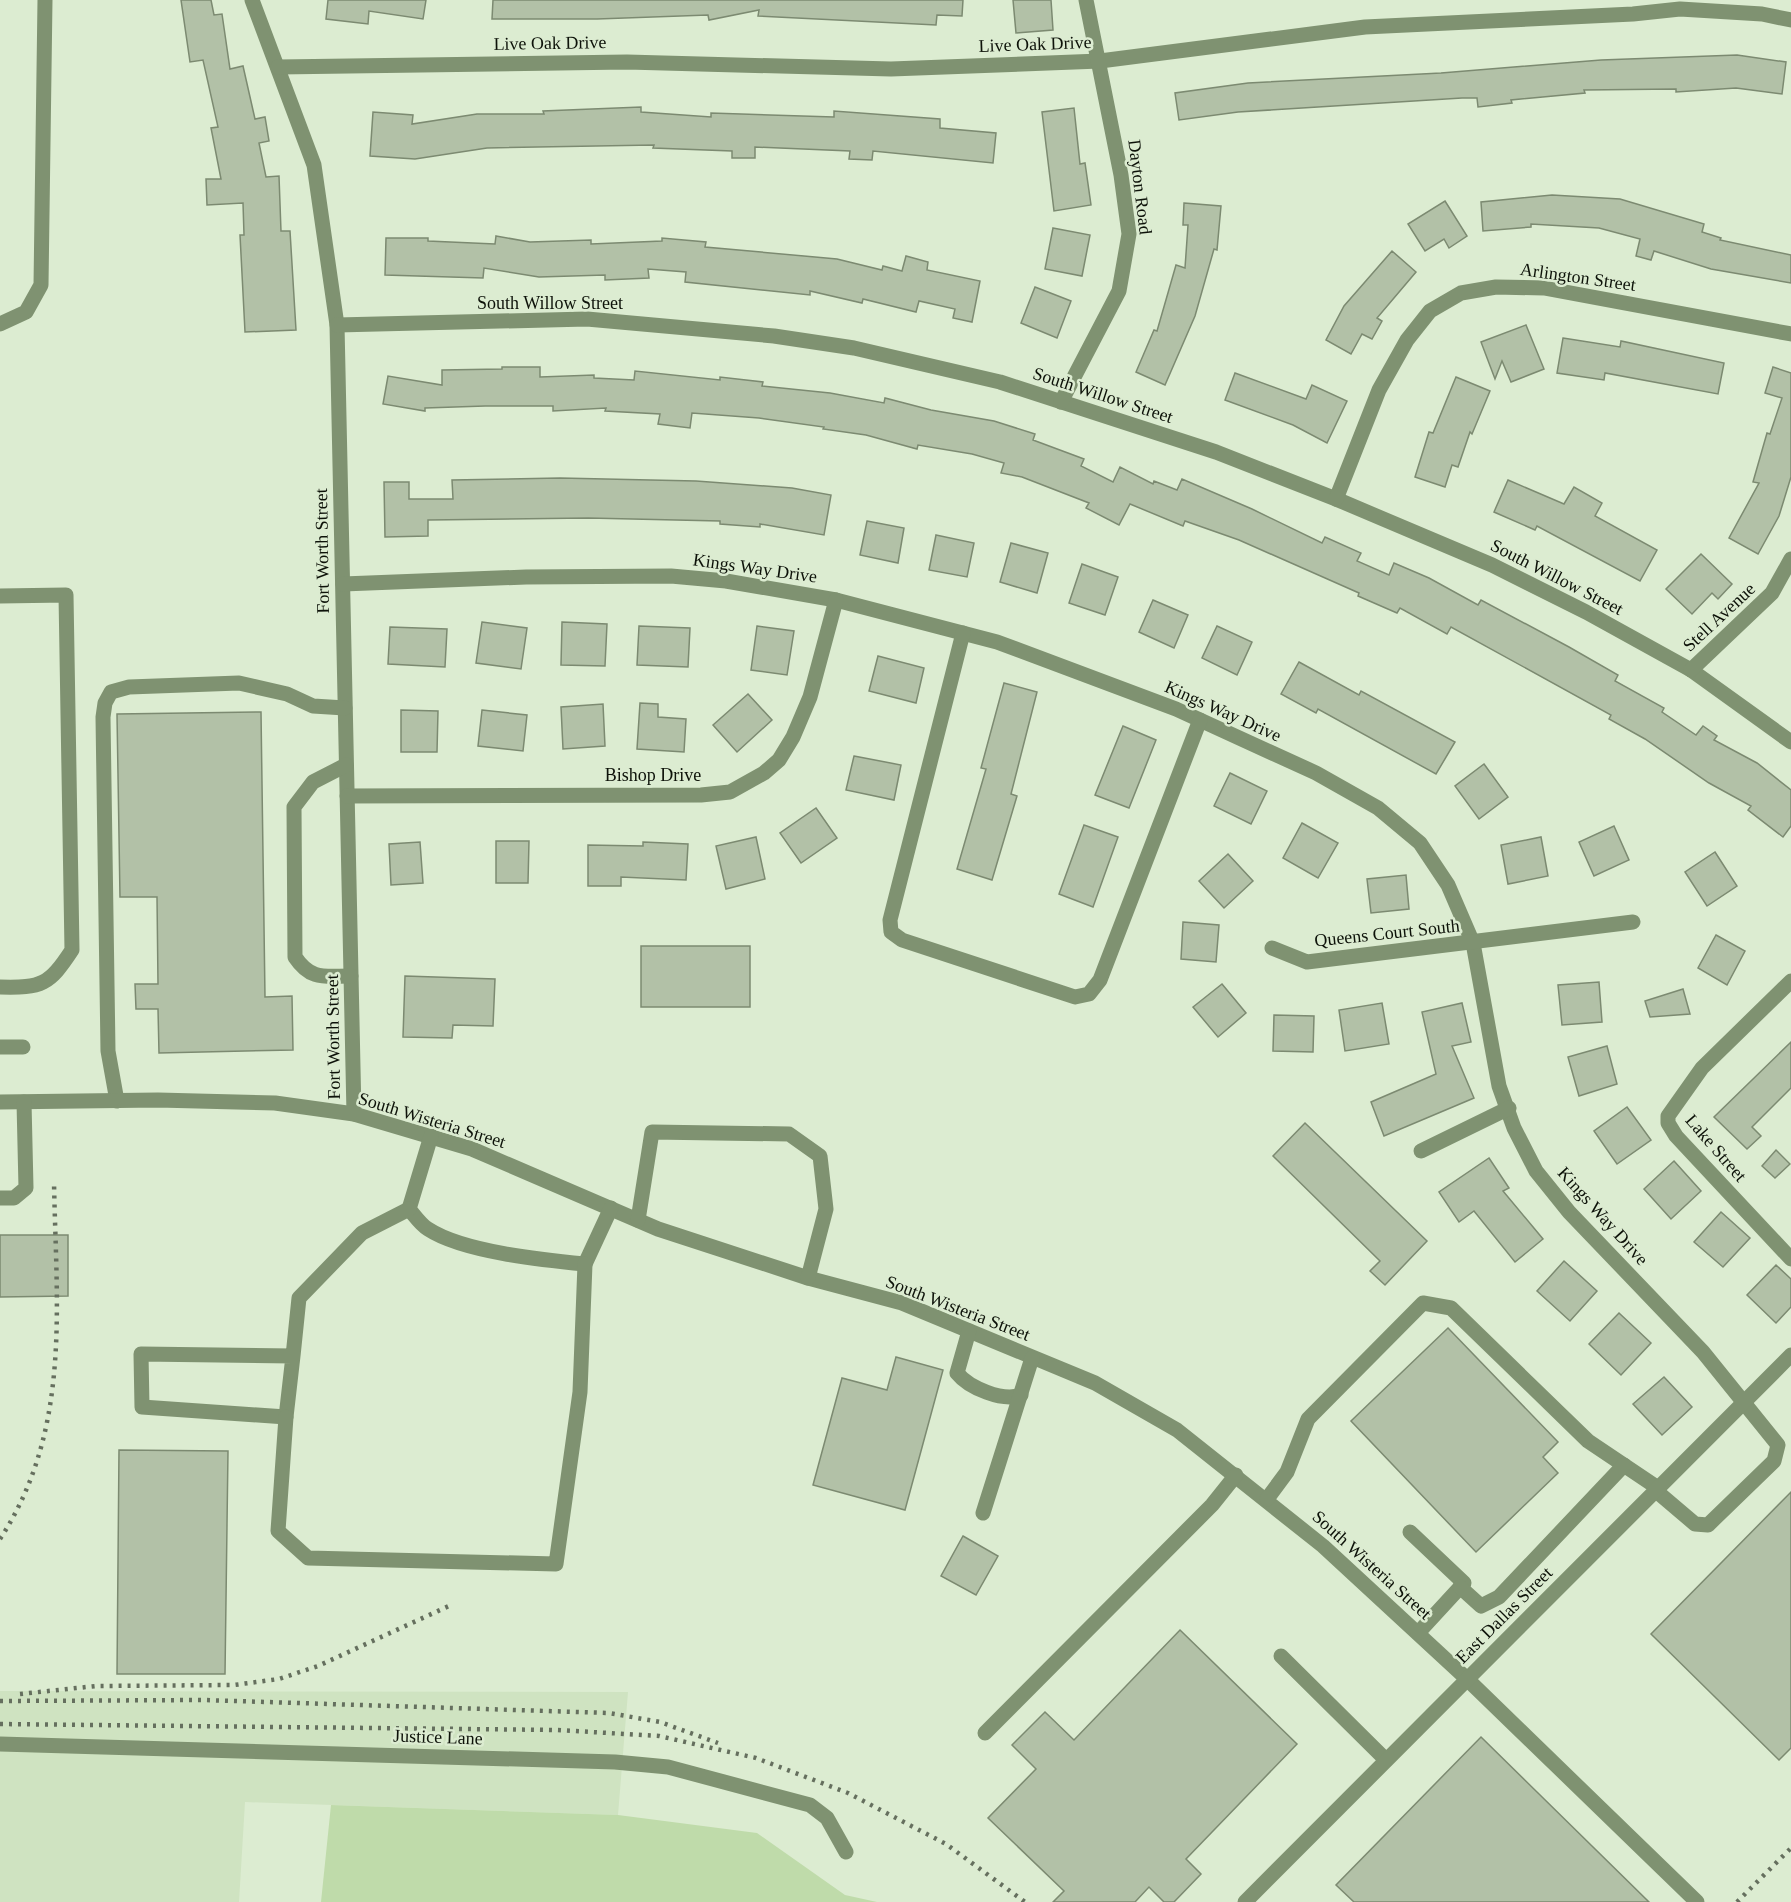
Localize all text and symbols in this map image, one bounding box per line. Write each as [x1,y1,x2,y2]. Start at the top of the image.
street label: Live Oak Drive [493,32,607,54]
street label: Live Oak Drive [978,32,1092,56]
street label: Dayton Road [1124,138,1156,236]
street label: Arlington Street [1519,259,1637,295]
street label: South Willow Street [477,293,623,313]
street label: South Willow Street [1031,363,1175,427]
street label: Fort Worth Street [311,488,333,614]
street label: South Willow Street [1487,535,1627,619]
street label: Kings Way Drive [692,549,818,587]
street label: Stell Avenue [1679,579,1759,655]
street label: Kings Way Drive [1162,676,1284,746]
street label: Bishop Drive [605,765,701,785]
street label: Queens Court South [1313,915,1461,951]
street label: Fort Worth Street [322,974,344,1100]
street label: South Wisteria Street [356,1088,508,1152]
street label: Lake Street [1681,1110,1751,1186]
street label: Kings Way Drive [1554,1163,1652,1269]
street label: South Wisteria Street [883,1271,1033,1345]
street label: South Wisteria Street [1308,1506,1436,1624]
street label: East Dallas Street [1452,1563,1556,1667]
street label: Justice Lane [393,1725,483,1749]

